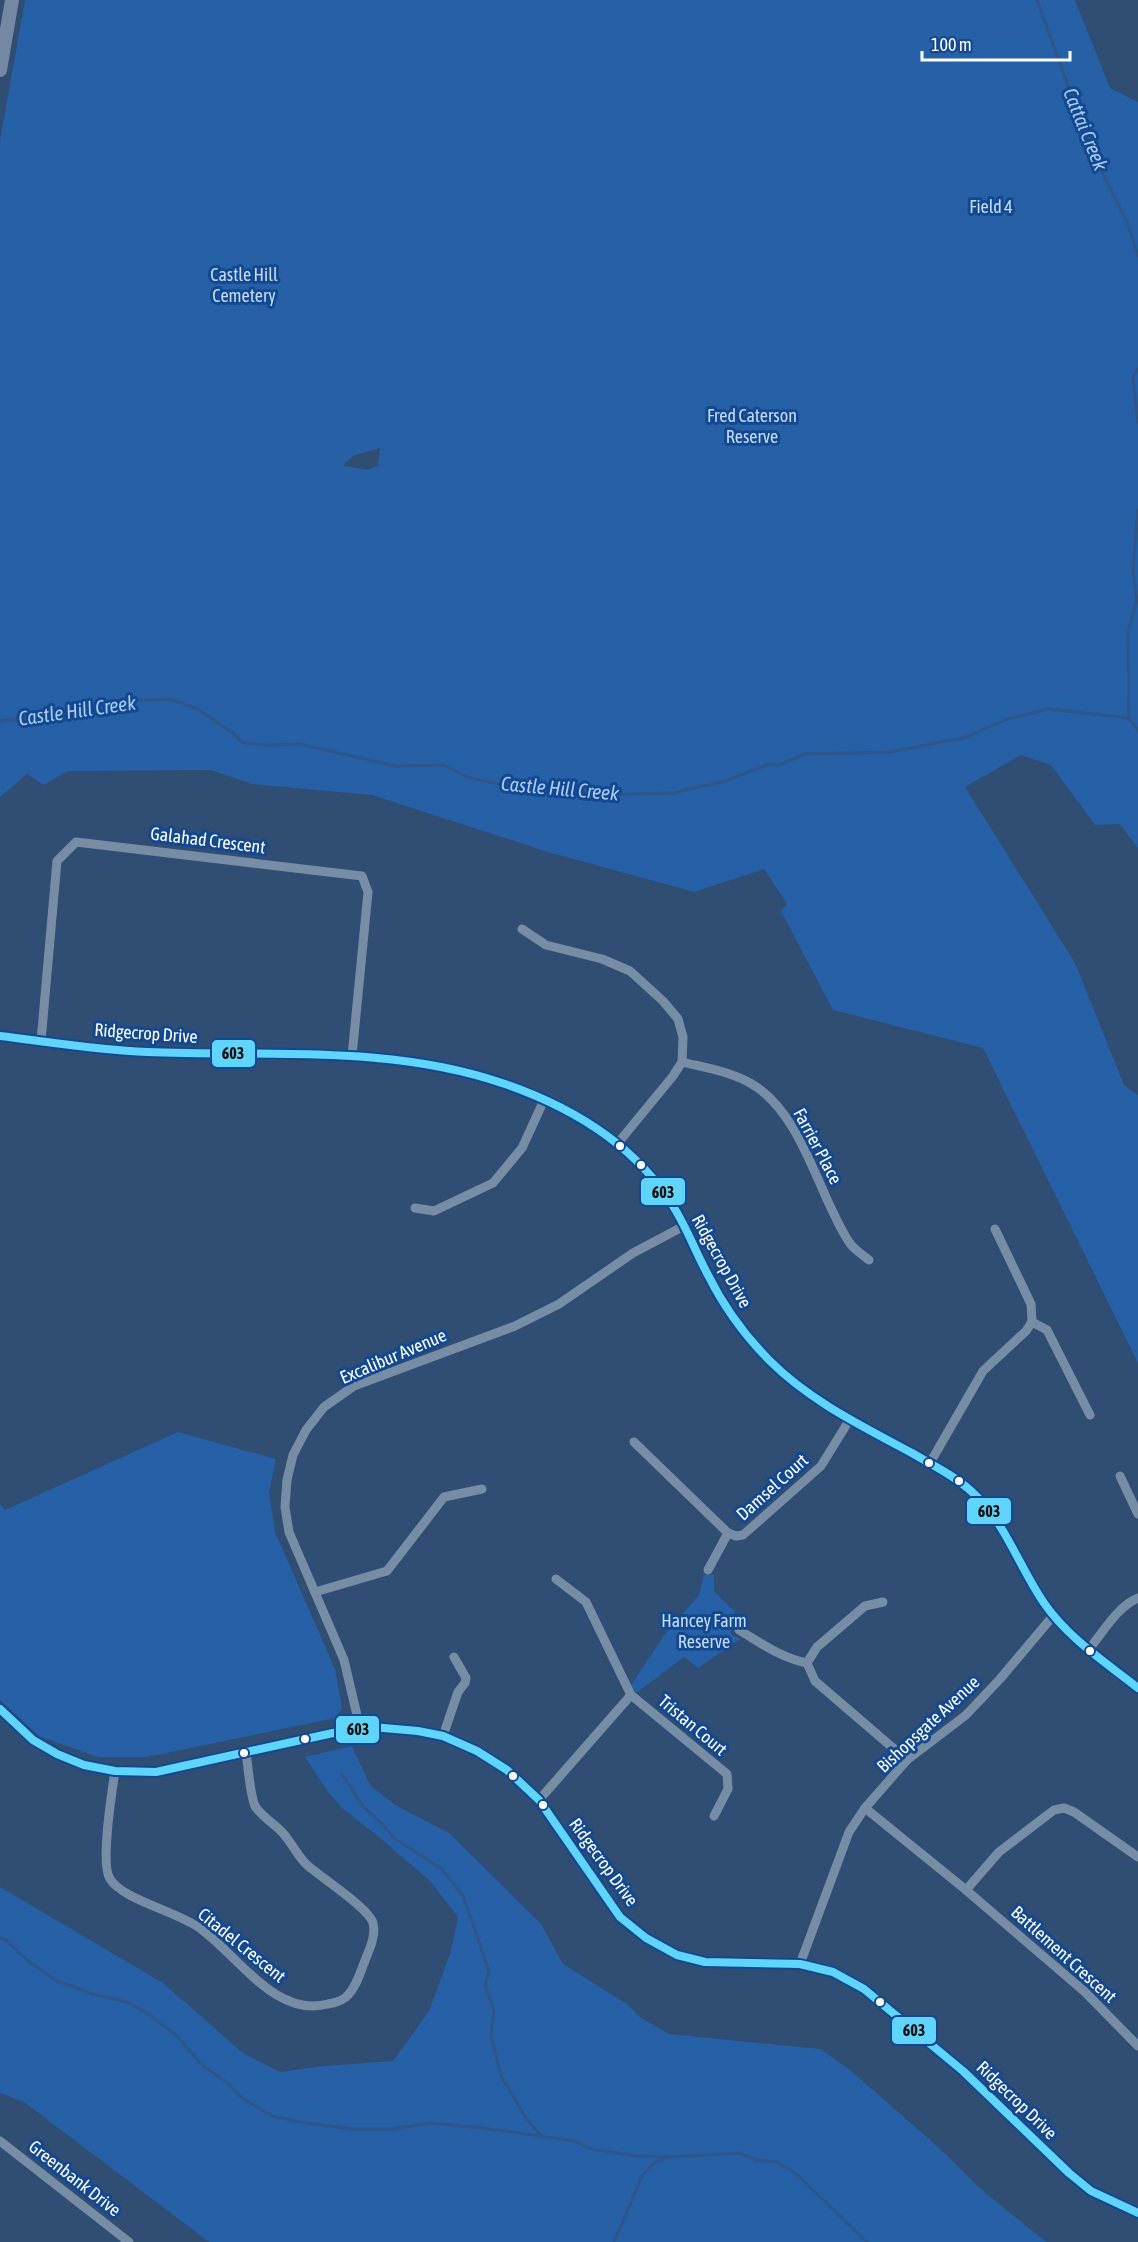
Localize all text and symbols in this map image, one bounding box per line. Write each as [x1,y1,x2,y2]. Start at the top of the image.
scale bar [922,24,1070,62]
text: 100 m [931,34,972,55]
water label: Cattai Creek [1059,84,1113,174]
park label: Field 4 [969,196,1013,217]
park label: Castle Hill Cemetery [210,264,278,306]
park label: Fred Caterson Reserve [707,405,797,447]
water label: Castle Hill Creek [17,690,137,730]
water label: Castle Hill Creek [500,771,620,805]
street label: Galahad Crescent [149,823,267,857]
street label: Ridgecrop Drive [94,1019,198,1047]
line badge: 603 [211,1039,256,1068]
text: 603 [222,1044,244,1062]
street label: Farrier Place [789,1105,847,1187]
unlabelled marker [614,1140,626,1152]
unlabelled marker [635,1159,647,1171]
line badge: 603 [640,1177,686,1206]
text: 603 [652,1183,674,1201]
street label: Ridgecrop Drive [688,1211,756,1311]
street label: Excalibur Avenue [337,1324,449,1388]
street label: Damsel Court [732,1450,812,1524]
unlabelled marker [923,1457,935,1469]
unlabelled marker [953,1475,965,1487]
line badge: 603 [966,1497,1012,1525]
text: 603 [978,1502,1000,1520]
park label: Hancey Farm Reserve [661,1610,747,1652]
unlabelled marker [1084,1645,1096,1657]
street label: Bishopsgate Avenue [872,1671,984,1777]
street label: Tristan Court [654,1690,732,1760]
line badge: 603 [335,1715,380,1744]
text: 603 [347,1720,369,1738]
unlabelled marker [299,1733,311,1745]
unlabelled marker [238,1747,250,1759]
unlabelled marker [507,1770,519,1782]
unlabelled marker [537,1799,549,1811]
street label: Ridgecrop Drive [565,1814,643,1910]
street label: Battlement Crescent [1007,1901,1121,2007]
street label: Citadel Crescent [194,1903,290,1987]
unlabelled marker [874,1996,886,2008]
line badge: 603 [891,2016,937,2045]
text: 603 [903,2021,925,2039]
street label: Ridgecrop Drive [972,2056,1062,2144]
street label: Greenbank Drive [25,2136,125,2220]

